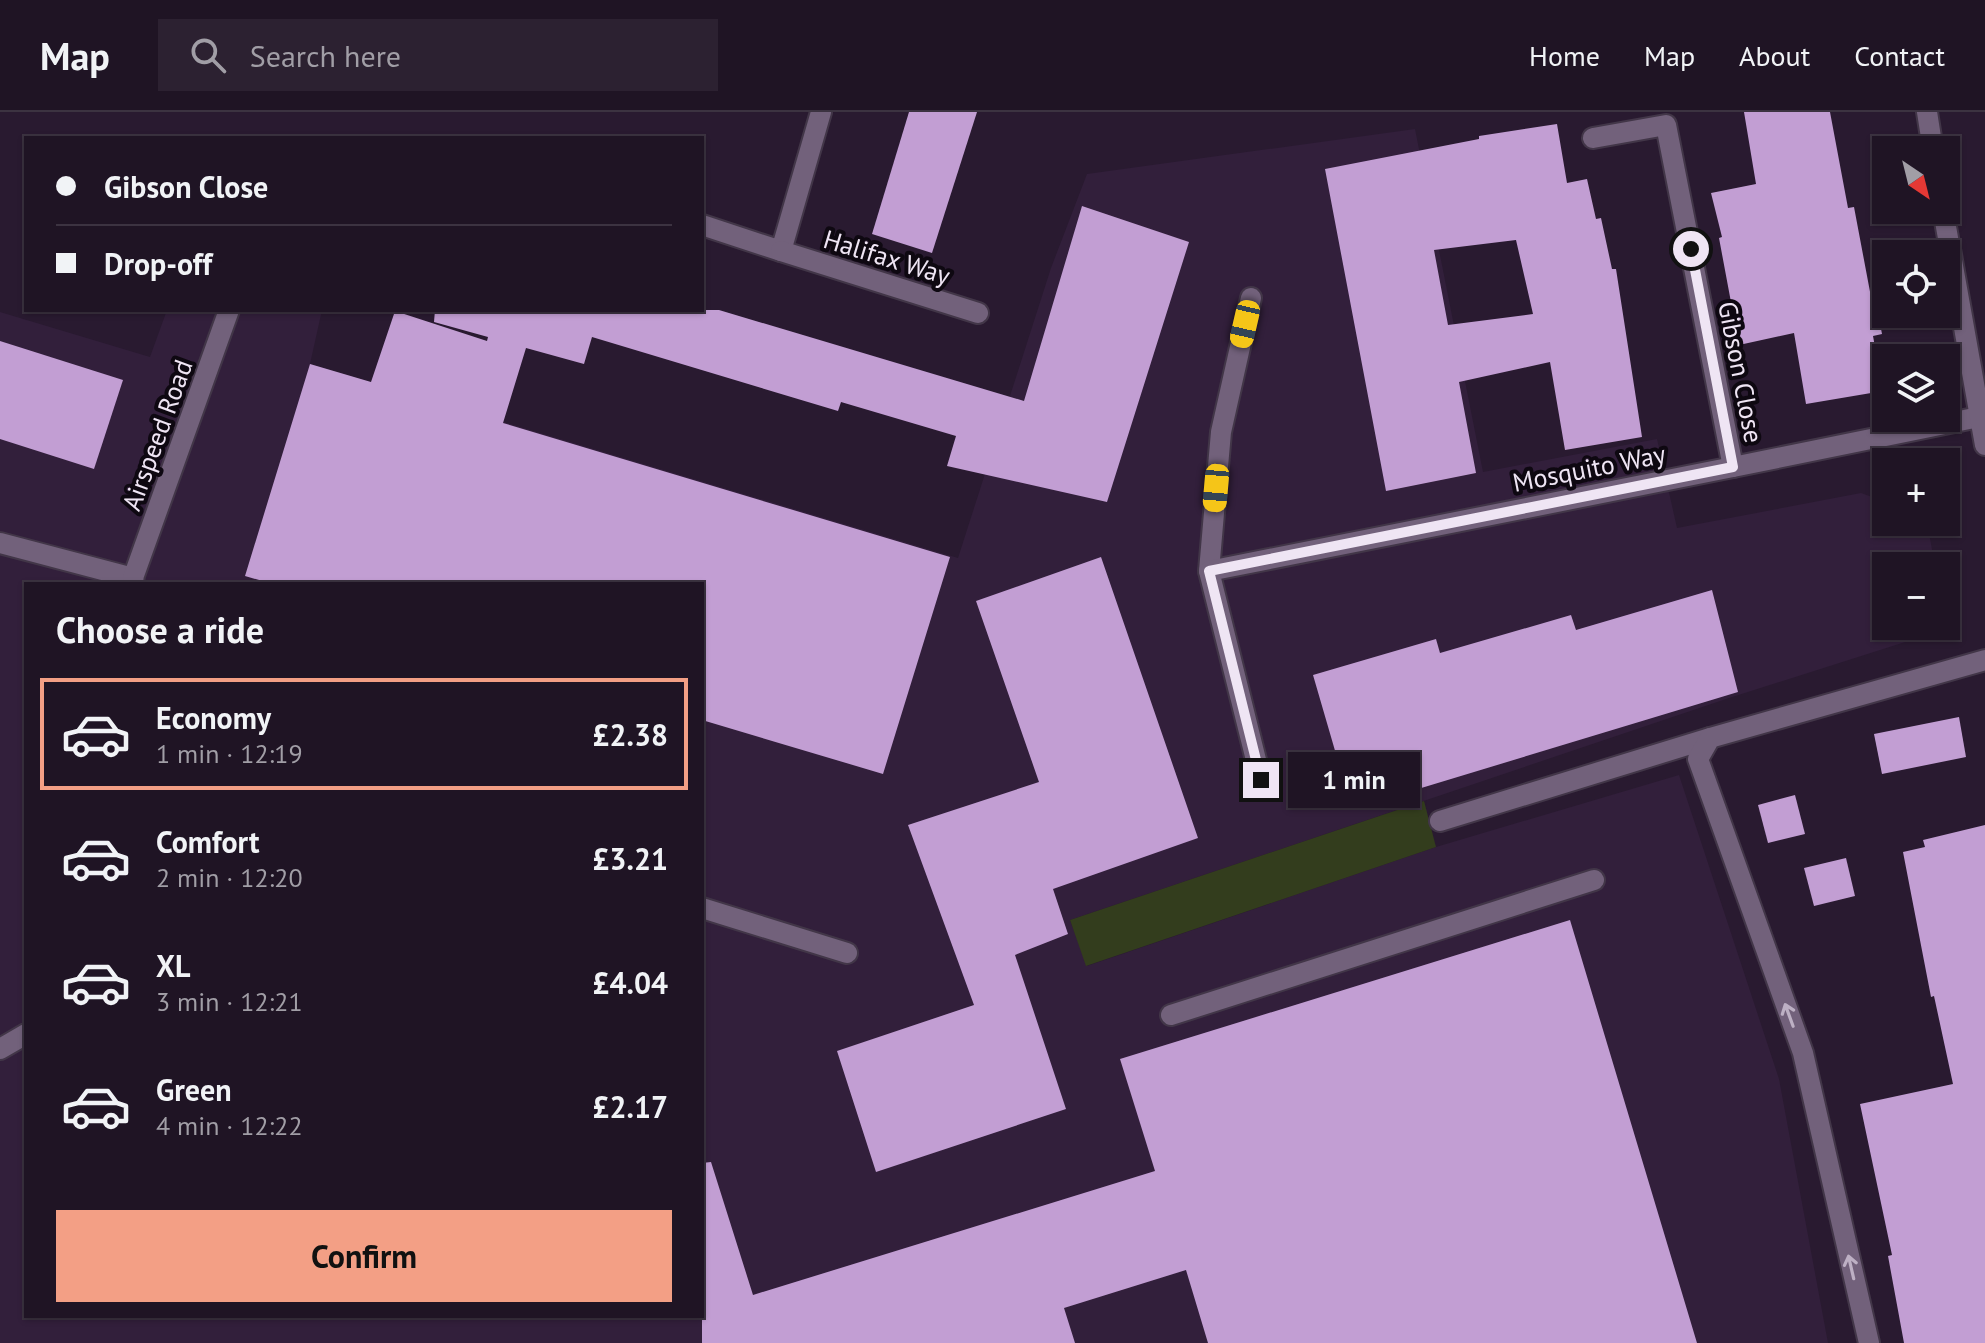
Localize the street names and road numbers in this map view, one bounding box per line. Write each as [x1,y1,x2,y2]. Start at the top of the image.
street label: Halifax Way [820,222,954,292]
street label: Gibson Close [1711,298,1771,446]
street label: Airspeed Road [114,355,200,515]
street label: Mosquito Way [1510,437,1668,499]

